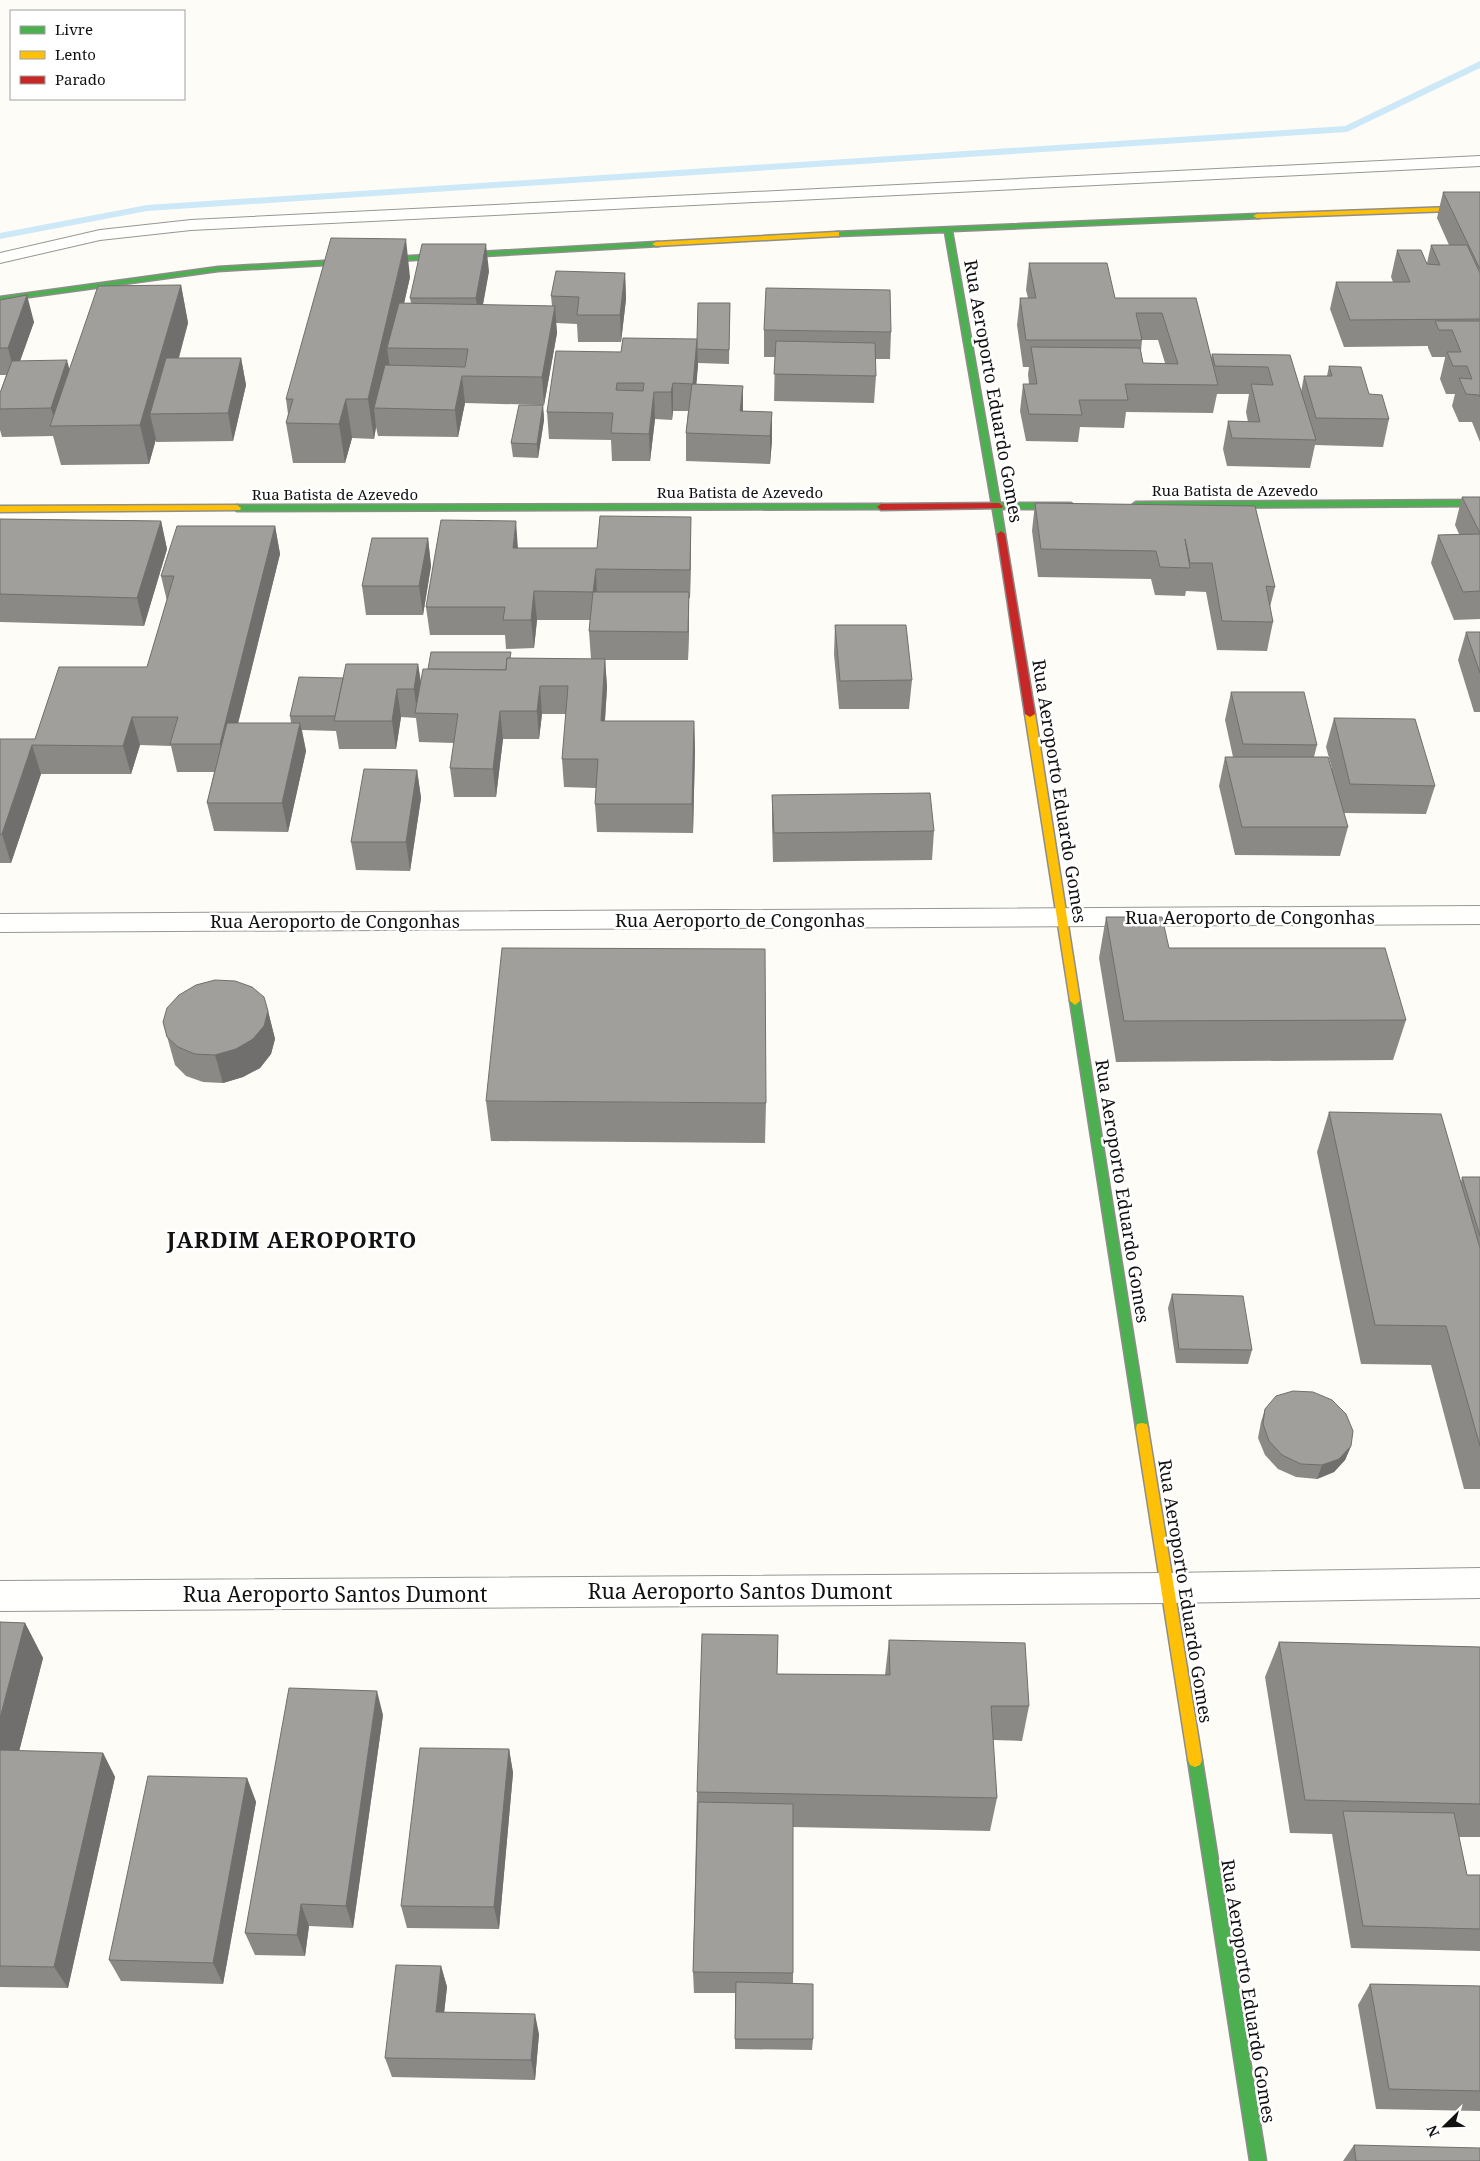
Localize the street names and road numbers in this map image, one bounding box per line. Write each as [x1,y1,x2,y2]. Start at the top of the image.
street label: Rua Aeroporto Eduardo Gomes [959,258,1029,524]
street label: Rua Batista de Azevedo [1152,480,1318,500]
street label: Rua Batista de Azevedo [657,482,823,502]
street label: Rua Batista de Azevedo [252,484,418,504]
street label: Rua Aeroporto Eduardo Gomes [1027,657,1093,925]
street label: Rua Aeroporto de Congonhas [1125,905,1375,929]
street label: Rua Aeroporto de Congonhas [615,908,865,932]
street label: Rua Aeroporto de Congonhas [210,909,460,933]
street label: Rua Aeroporto Eduardo Gomes [1090,1057,1156,1325]
street label: Rua Aeroporto Eduardo Gomes [1153,1457,1219,1725]
street label: Rua Aeroporto Santos Dumont [588,1577,892,1605]
street label: Rua Aeroporto Santos Dumont [183,1580,487,1608]
street label: Rua Aeroporto Eduardo Gomes [1216,1857,1282,2125]

